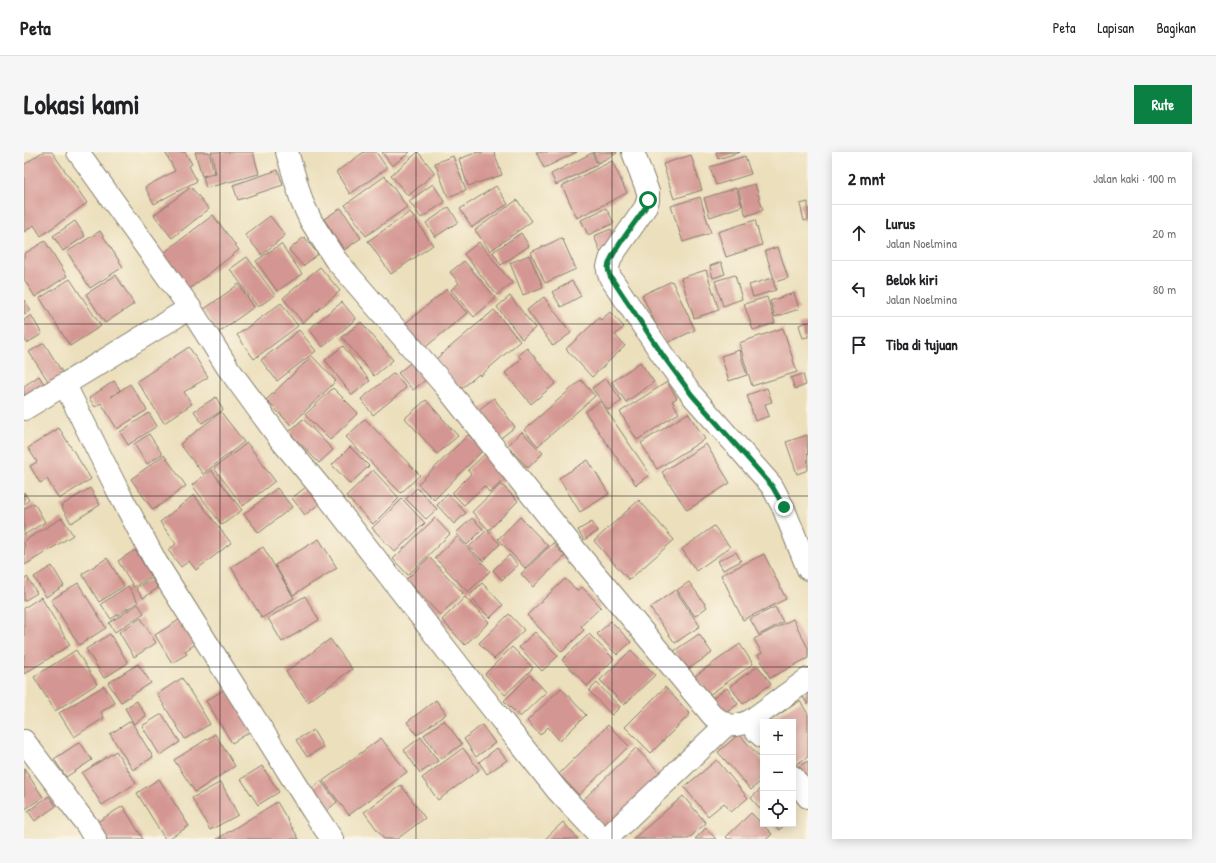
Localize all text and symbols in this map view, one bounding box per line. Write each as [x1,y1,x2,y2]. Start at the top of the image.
text: Peta [20,15,51,41]
text: Peta [1053,18,1075,37]
text: Lapisan [1097,18,1134,37]
text: Bagikan [1156,18,1196,37]
text: Lokasi kami [24,85,140,123]
button: Rute [1134,85,1192,124]
text: 2 mnt [848,167,885,190]
text: Jalan kaki · 100 m [1093,169,1176,187]
route start [639,191,657,209]
text: Lurus [886,213,915,234]
icon: ahead [848,222,870,244]
text: 20 m [1152,224,1176,242]
text: Jalan Noelmina [886,234,957,252]
text: Belok kiri [886,269,938,290]
icon: left [848,278,870,300]
text: 80 m [1153,280,1176,298]
text: Jalan Noelmina [886,290,957,308]
icon: arrive [848,334,870,356]
text: Tiba di tujuan [886,334,958,355]
route end [775,498,793,516]
map controls [760,719,796,827]
button: + [760,719,796,755]
button: − [760,755,796,791]
button: locate [760,791,796,827]

